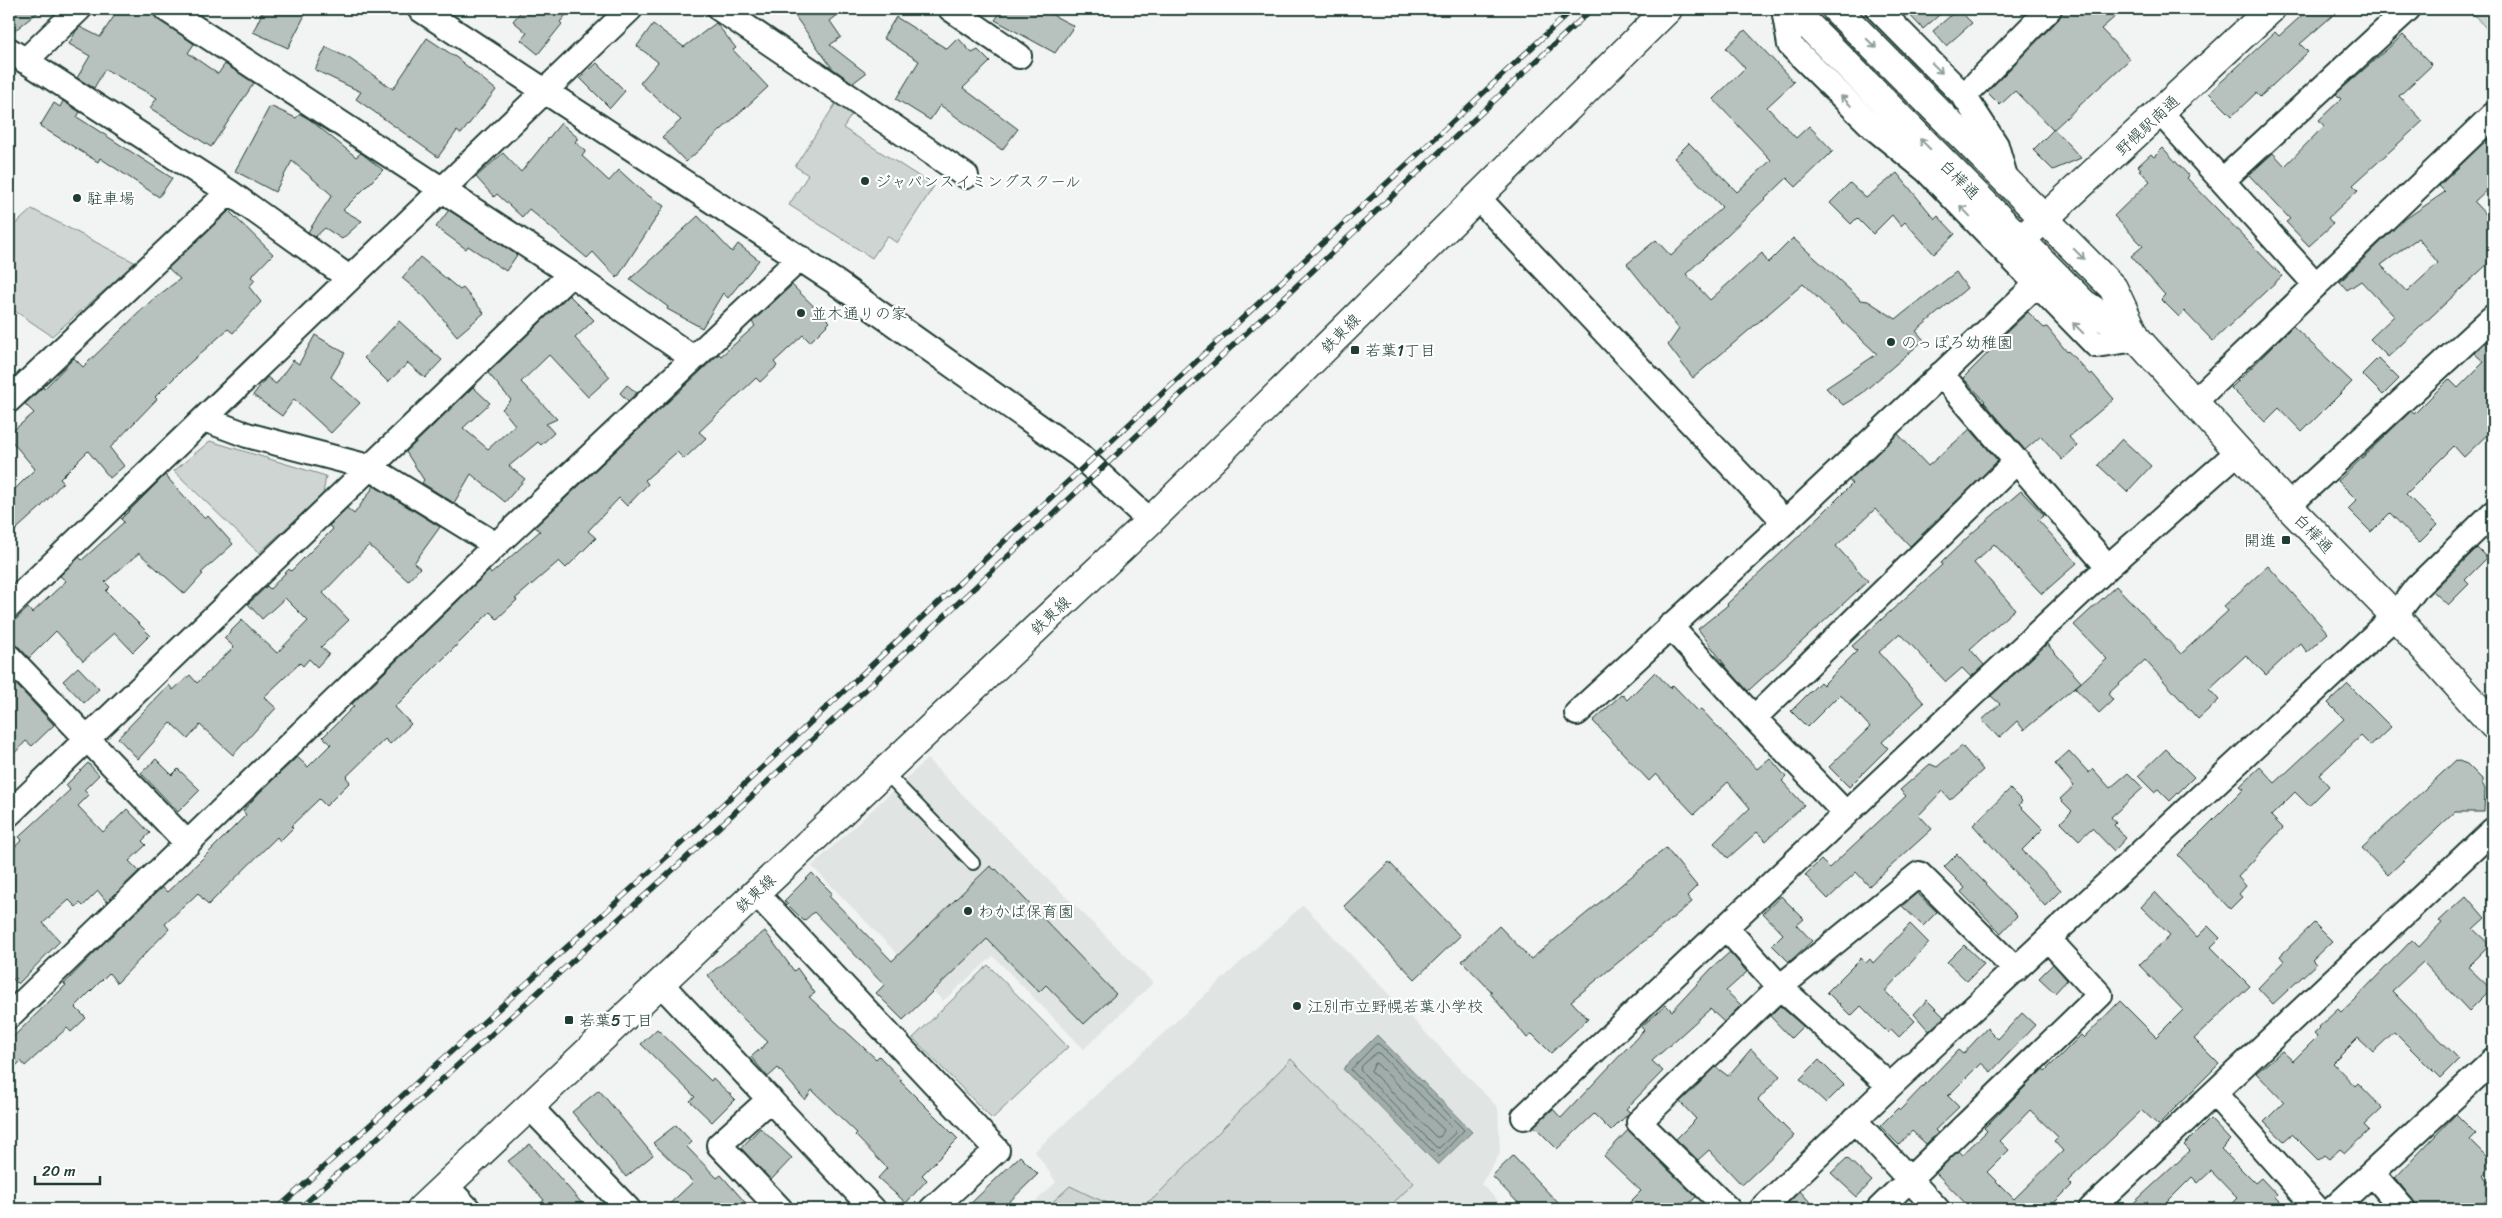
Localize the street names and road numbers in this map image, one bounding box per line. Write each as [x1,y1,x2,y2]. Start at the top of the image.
street label: 野幌駅南通 [2108,87,2186,163]
street label: 白樺通 [1932,152,1987,207]
street label: 鉄東線 [1313,306,1368,361]
street label: 白樺通 [2287,506,2341,561]
street label: 鉄東線 [1023,588,1078,642]
street label: 鉄東線 [728,866,783,920]

